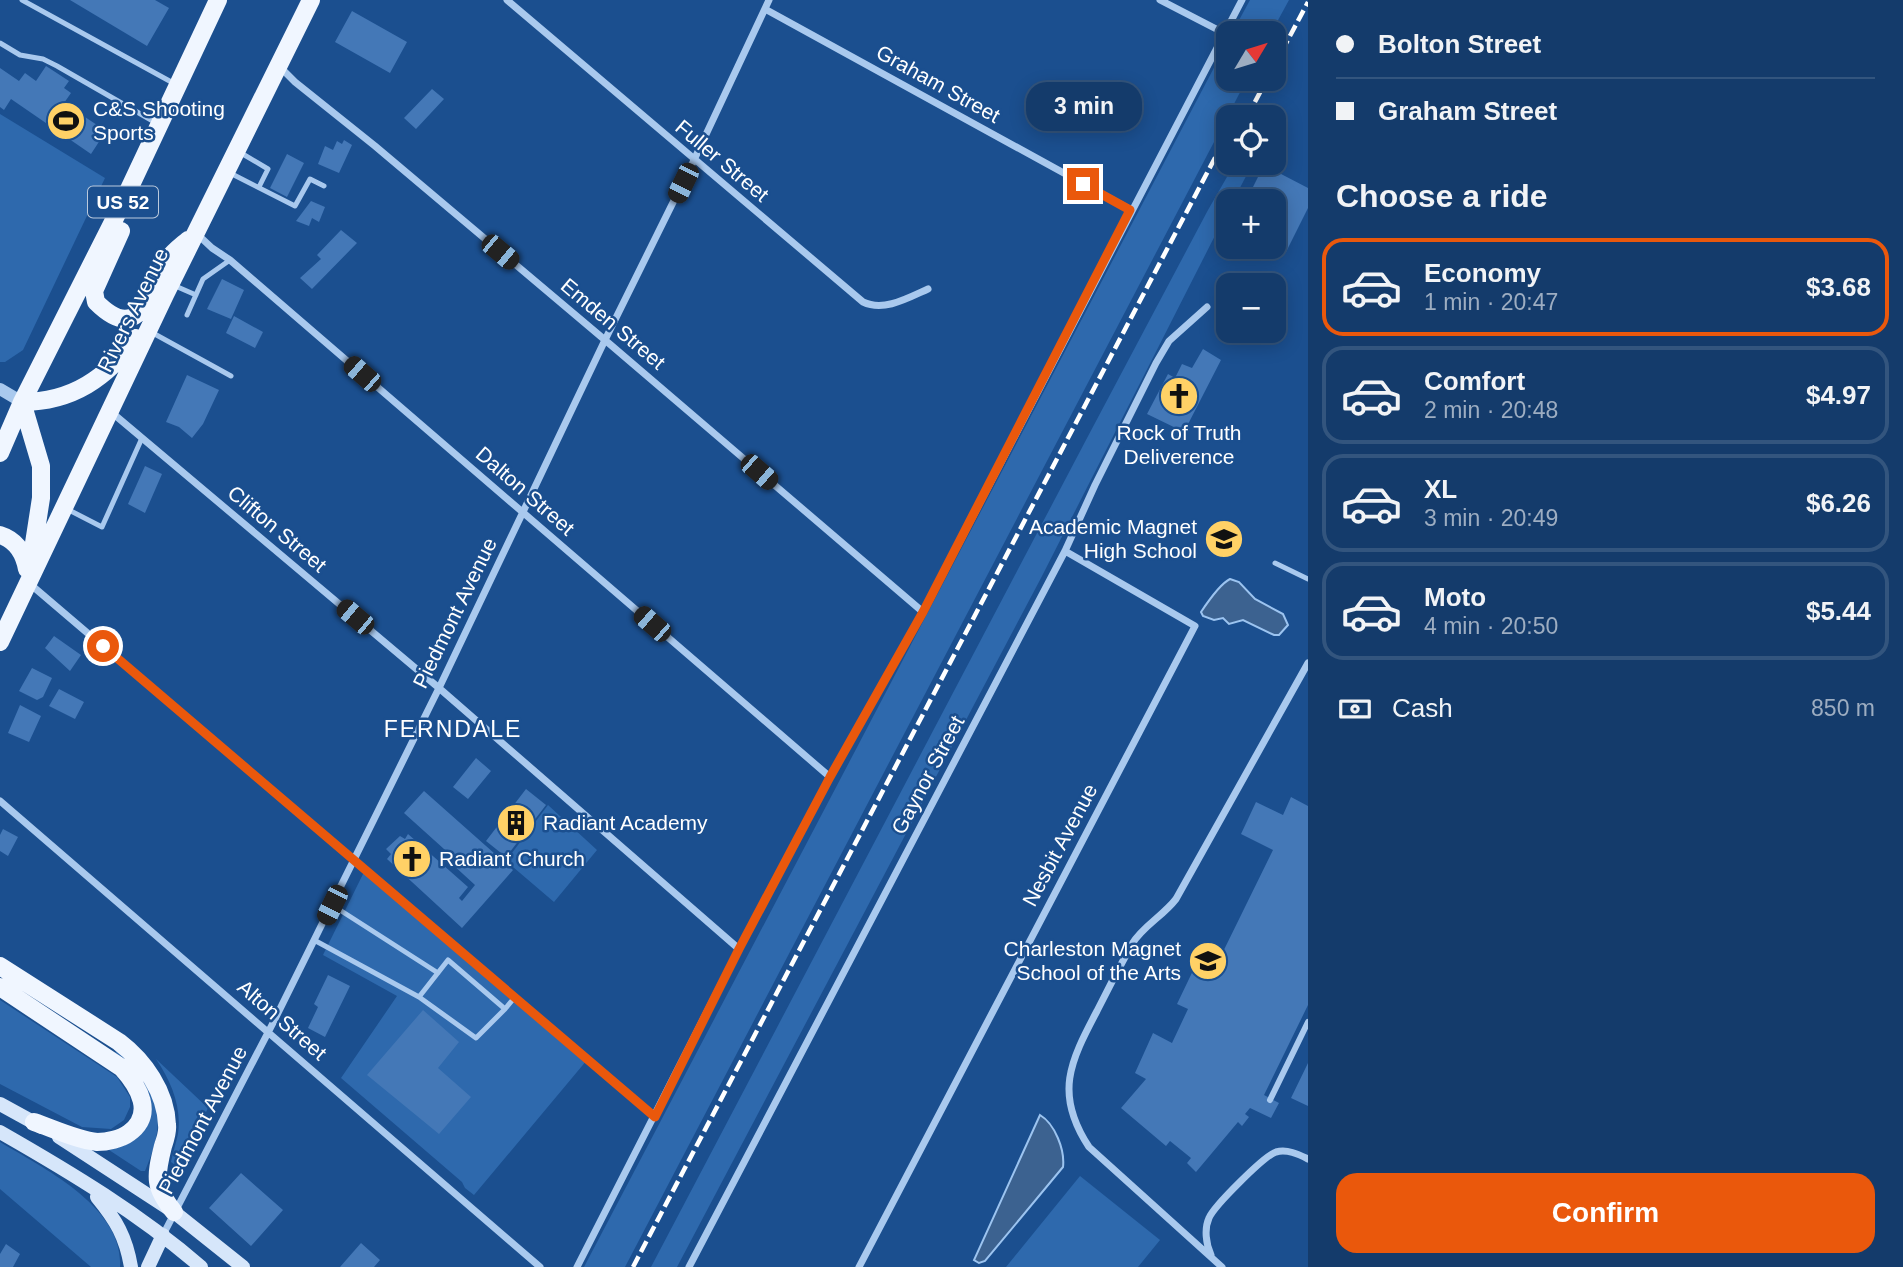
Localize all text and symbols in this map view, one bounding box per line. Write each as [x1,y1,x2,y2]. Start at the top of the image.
north arrow [1216,21,1286,91]
map controls [1216,21,1286,343]
text: Bolton Street [1378,29,1541,59]
street label: Graham Street [872,40,1004,127]
callout: 3 min [1025,82,1141,132]
text: 3 min [1054,93,1114,119]
text: Graham Street [1378,96,1557,126]
place label: C&S Shooting Sports [93,97,225,144]
sports icon: C&S Shooting Sports [45,100,87,142]
button: locate [1216,105,1286,175]
street label: Fuller Street [671,115,774,206]
car [665,160,702,206]
route end [1067,168,1099,200]
text: Choose a ride [1336,178,1548,214]
road number: US 52 [88,186,158,218]
button: + [1216,189,1286,259]
car [478,230,523,274]
street label: Rivers Avenue [93,244,172,376]
icon: car [1340,256,1403,319]
text: Economy [1424,258,1541,288]
text: $3.68 [1806,272,1871,302]
button: − [1216,273,1286,343]
street label: Emden Street [557,274,670,374]
text: 1 min · 20:47 [1424,289,1558,315]
car [340,352,385,396]
icon: car [1340,364,1403,427]
text: Comfort [1424,366,1525,396]
church icon: Rock of Truth Deliverence [1158,375,1200,417]
text: $4.97 [1806,380,1871,410]
text: 2 min · 20:48 [1424,397,1558,423]
place label: Rock of Truth Deliverence [1117,421,1241,468]
street label: Dalton Street [472,442,579,540]
car [737,450,782,494]
icon: car [1340,472,1403,535]
text: XL [1424,474,1457,504]
street label: Clifton Street [223,481,331,577]
text: $6.26 [1806,488,1871,518]
text: 3 min · 20:49 [1424,505,1558,531]
place label: Academic Magnet High School [1029,515,1197,562]
school or university icon: Academic Magnet High School [1203,518,1245,560]
street label: Piedmont Avenue [408,534,501,692]
icon: car [1340,580,1403,643]
text: Moto [1424,582,1486,612]
car [333,595,378,639]
text: $5.44 [1806,596,1871,626]
car [630,602,675,646]
text: 4 min · 20:50 [1424,613,1558,639]
route start [87,630,119,662]
icon: cash [1336,690,1374,728]
text: Cash [1392,693,1453,723]
text: 850 m [1811,695,1875,721]
street label: Gaynor Street [887,712,968,838]
district label: FERNDALE [384,716,522,742]
street label: Nesbit Avenue [1018,780,1101,910]
building icon: Radiant Academy [495,802,537,844]
place label: Radiant Academy [543,811,708,834]
church icon: Radiant Church [391,838,433,880]
place label: Radiant Church [439,847,585,870]
car [314,882,351,928]
place label: Charleston Magnet School of the Arts [1004,937,1181,984]
school or university icon: Charleston Magnet School of the Arts [1187,940,1229,982]
street label: Alton Street [233,975,331,1064]
street label: Piedmont Avenue [154,1042,251,1198]
button: Confirm [1336,1173,1875,1253]

